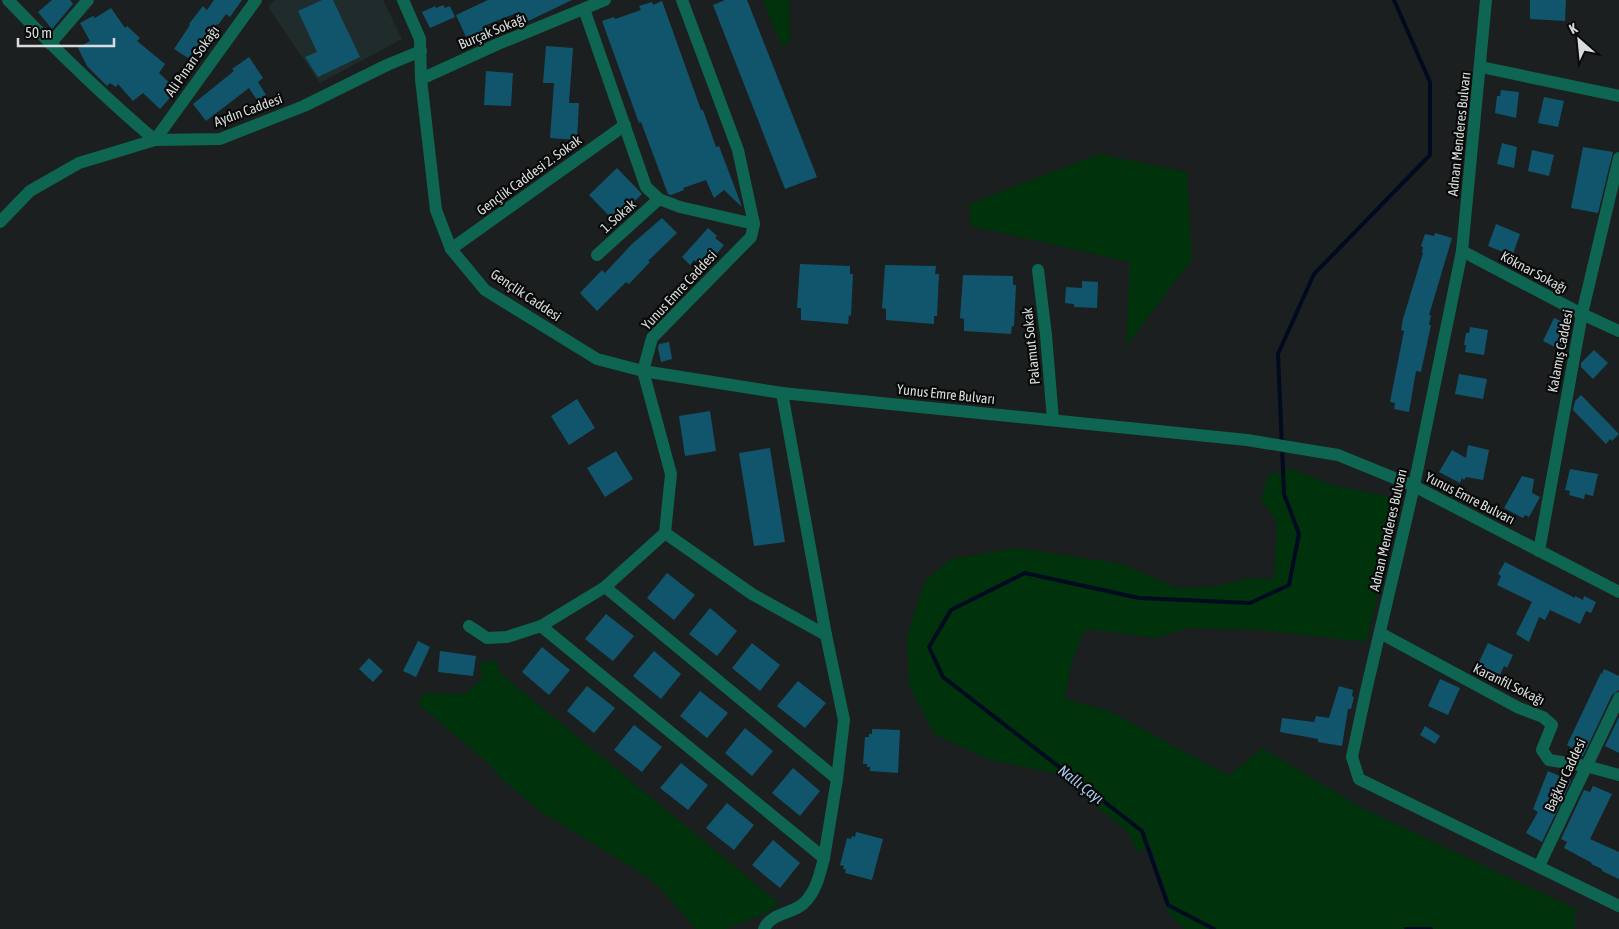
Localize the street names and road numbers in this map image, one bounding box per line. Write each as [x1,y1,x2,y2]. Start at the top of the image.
street label: Burçak Sokağı [456,10,528,52]
street label: Ali Pınarı Sokağı [162,23,222,99]
street label: Adnan Menderes Bulvarı [1445,71,1473,197]
street label: Aydın Caddesi [212,90,284,130]
street label: Gençlik Caddesi 2. Sokak [474,132,584,218]
street label: 1. Sokak [597,196,639,236]
street label: Yunus Emre Caddesi [638,247,720,333]
street label: Köknar Sokağı [1498,248,1570,296]
street label: Gençlik Caddesi [488,266,564,324]
street label: Palamut Sokak [1019,307,1043,385]
street label: Kalamış Caddesi [1544,308,1576,394]
street label: Yunus Emre Bulvarı [896,381,996,407]
street label: Adnan Menderes Bulvarı [1366,467,1410,593]
street label: Yunus Emre Bulvarı [1423,469,1517,527]
street label: Karanfil Sokağı [1471,660,1547,708]
street label: Bağkur Caddesi [1541,736,1589,814]

